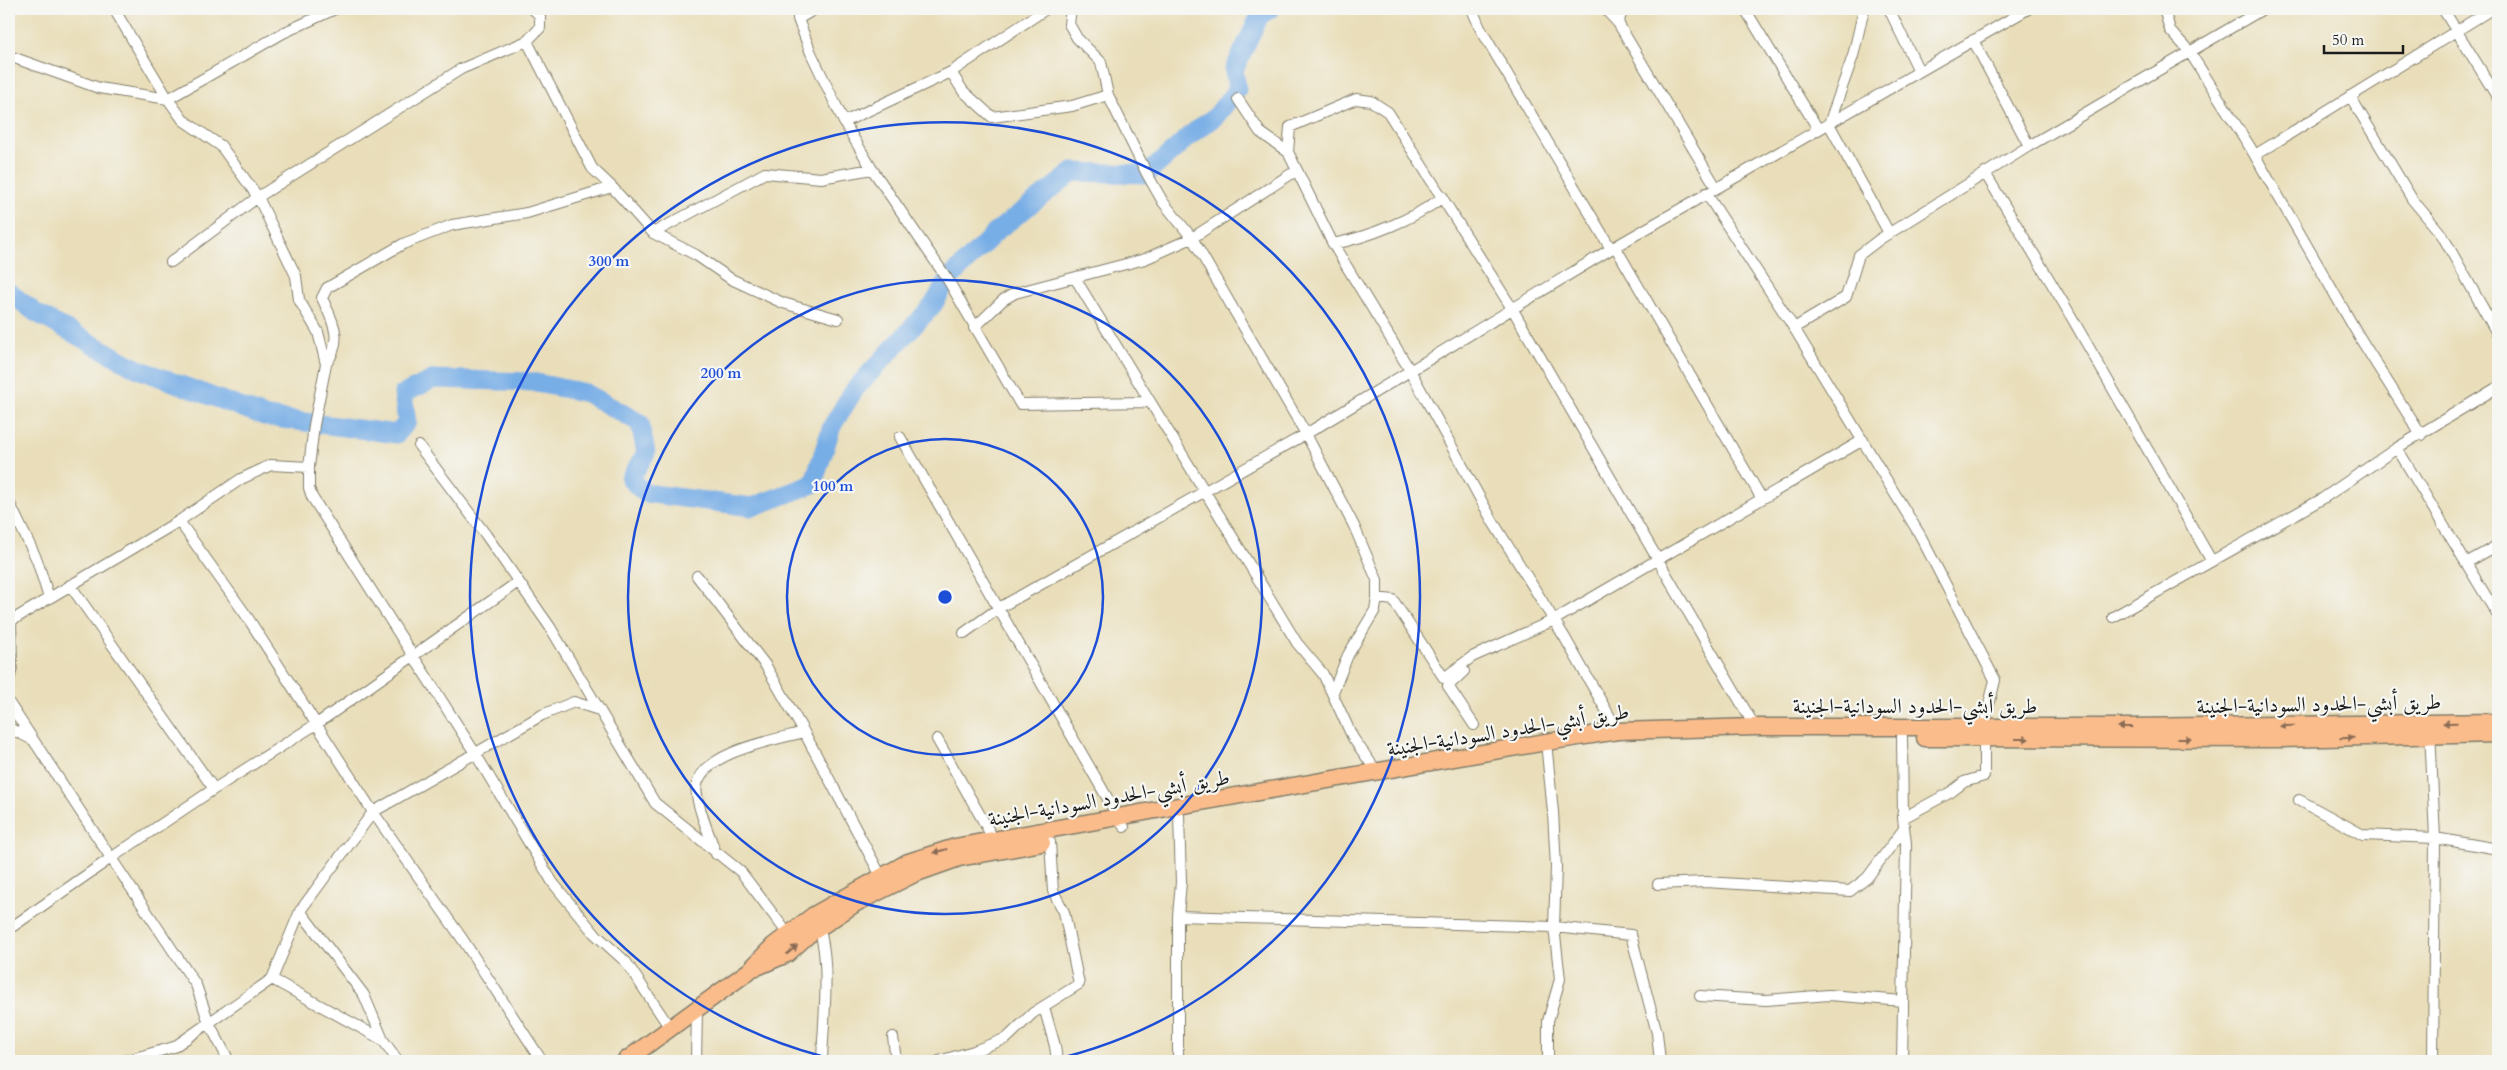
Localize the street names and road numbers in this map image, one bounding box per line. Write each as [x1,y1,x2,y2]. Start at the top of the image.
street label: طريق أبشي-الحدود السودانية-الجنينة [2196,687,2442,726]
street label: طريق أبشي-الحدود السودانية-الجنينة [1793,691,2037,726]
street label: طريق أبشي-الحدود السودانية-الجنينة [1385,696,1632,769]
street label: طريق أبشي-الحدود السودانية-الجنينة [986,762,1233,839]

